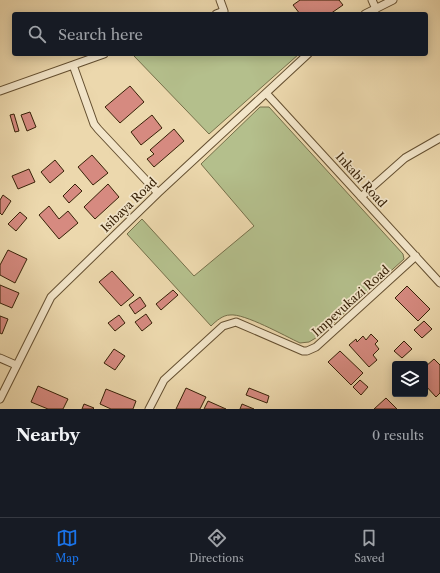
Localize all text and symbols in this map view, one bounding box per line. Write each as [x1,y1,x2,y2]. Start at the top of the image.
search box [12,12,428,56]
icon: search [26,23,48,45]
text: Search here [58,25,143,44]
street label: Inkabi Road [333,149,390,211]
street label: Isibaya Road [98,174,160,235]
street label: Impevukazi Road [309,261,393,339]
map controls [392,361,428,397]
button: layers [392,361,428,397]
text: Nearby [16,425,80,445]
text: 0 results [372,427,424,443]
tab: Map [55,527,79,565]
tab: Directions [189,527,244,565]
tab: Saved [354,527,385,565]

